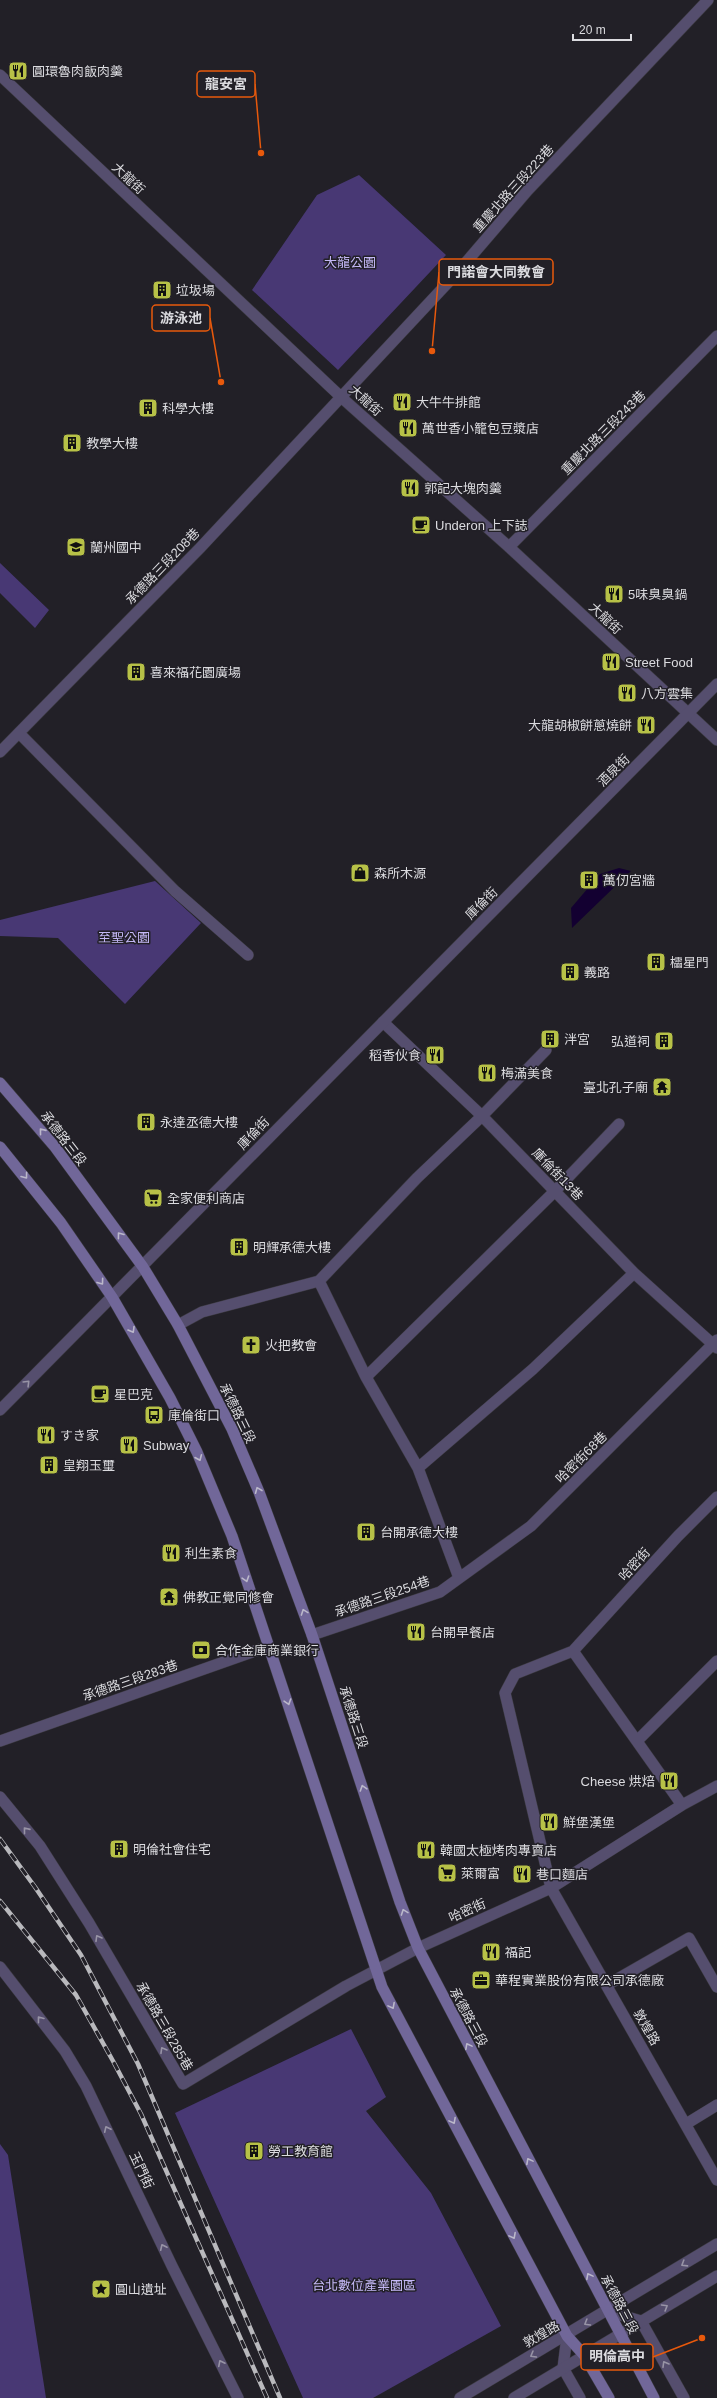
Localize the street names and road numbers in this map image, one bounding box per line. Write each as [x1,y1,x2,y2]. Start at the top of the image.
street label: 重慶北路三段223巷 [470,141,557,235]
street label: 大龍街 [109,160,148,197]
street label: 大龍街 [346,382,385,419]
street label: 重慶北路三段243巷 [558,387,649,478]
street label: 承德路三段208巷 [122,525,202,607]
street label: 大龍街 [586,600,625,637]
street label: 酒泉街 [594,751,632,789]
street label: 庫倫街 [462,884,500,922]
street label: 承德路三段 [38,1108,90,1169]
street label: 庫倫街 [234,1114,272,1153]
street label: 庫倫街13巷 [529,1145,586,1203]
street label: 承德路三段 [217,1381,259,1446]
street label: 哈密街68巷 [553,1429,610,1486]
street label: 哈密街 [616,1545,653,1584]
street label: 承德路三段254巷 [333,1573,432,1620]
street label: 承德路三段283巷 [81,1657,180,1704]
street label: 承德路三段 [336,1684,371,1750]
street label: 哈密街 [446,1896,488,1925]
street label: 承德路三段285巷 [133,1979,196,2073]
street label: 承德路三段 [447,1985,490,2049]
street label: 敦煌路 [630,2007,663,2048]
street label: 玉門街 [127,2149,157,2191]
street label: 承德路三段 [598,2272,641,2336]
street label: 敦煌路 [521,2318,562,2351]

